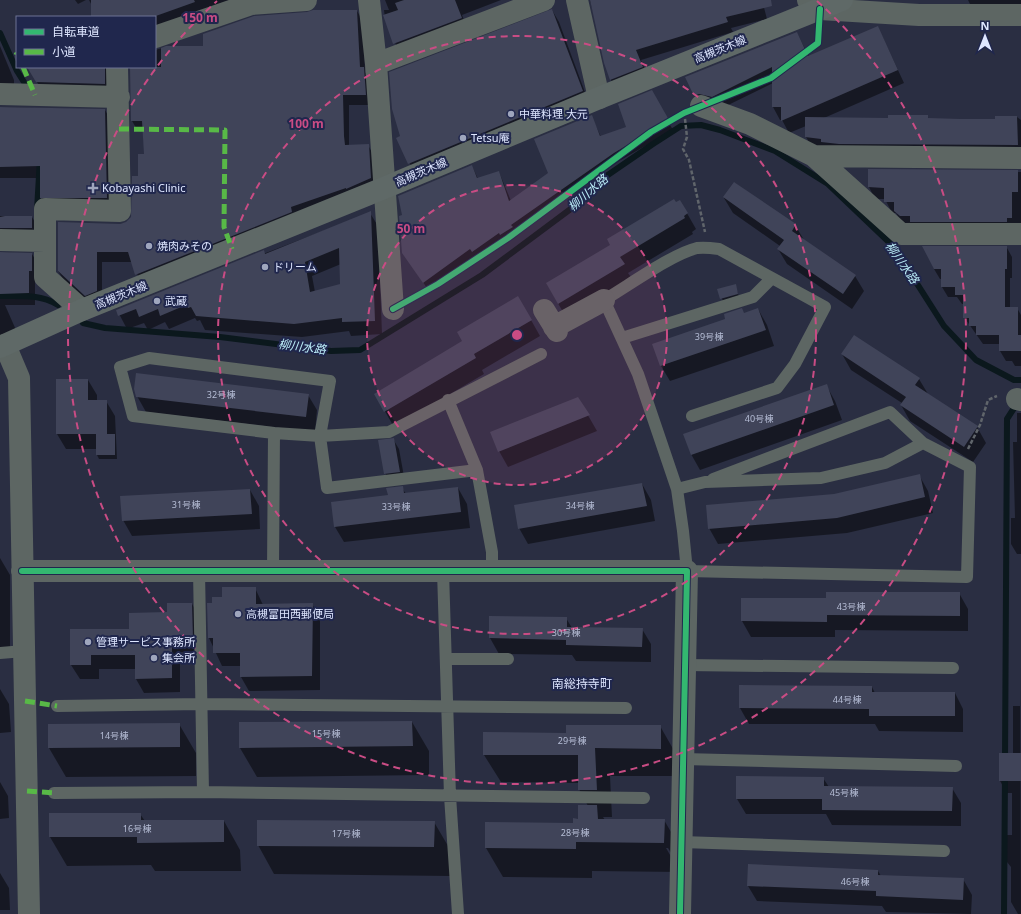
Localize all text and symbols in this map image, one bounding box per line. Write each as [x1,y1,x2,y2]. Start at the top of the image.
text: 150 m [182,9,218,26]
legend [16,16,156,68]
north arrow [965,16,1005,56]
text: N [981,18,989,33]
text: 自転車道 [52,23,100,40]
street label: 高槻茨木線 [692,31,748,66]
text: 小道 [52,43,76,60]
place label: 中華料理 大元 [519,106,588,121]
marker: 中華料理 大元 [506,109,516,119]
text: 100 m [288,115,324,132]
place label: Tetsu庵 [471,130,510,145]
marker: Tetsu庵 [458,133,468,143]
street label: 高槻茨木線 [393,154,449,189]
water label: 柳川水路 [564,170,612,215]
place label: Kobayashi Clinic [102,180,186,195]
marker: Kobayashi Clinic [87,182,99,194]
text: 50 m [397,220,425,237]
place label: 焼肉みその [157,238,212,253]
water label: 柳川水路 [882,238,924,288]
marker: 焼肉みその [144,241,154,251]
place label: ドリーム [273,259,317,274]
marker: ドリーム [260,262,270,272]
street label: 高槻茨木線 [93,277,149,312]
place label: 武蔵 [165,293,187,308]
marker: 武蔵 [152,296,162,306]
centre of rings [510,328,524,342]
house number: 39号棟 [695,330,724,343]
water label: 柳川水路 [277,335,328,358]
house number: 32号棟 [207,388,236,401]
house number: 40号棟 [745,412,774,425]
house number: 31号棟 [172,498,201,511]
house number: 34号棟 [566,499,595,512]
house number: 33号棟 [382,500,411,513]
house number: 43号棟 [837,600,866,613]
place label: 高槻富田西郵便局 [246,606,334,621]
marker: 高槻富田西郵便局 [233,609,243,619]
house number: 30号棟 [552,626,581,639]
place label: 管理サービス事務所 [96,634,196,649]
marker: 管理サービス事務所 [83,637,93,647]
place label: 集会所 [162,650,196,665]
marker: 集会所 [149,653,159,663]
district label: 南総持寺町 [552,675,612,692]
house number: 44号棟 [833,693,862,706]
house number: 15号棟 [312,727,341,740]
house number: 14号棟 [100,729,129,742]
house number: 29号棟 [558,734,587,747]
house number: 45号棟 [830,786,859,799]
house number: 16号棟 [123,822,152,835]
house number: 28号棟 [561,826,590,839]
house number: 17号棟 [332,827,361,840]
house number: 46号棟 [841,875,870,888]

